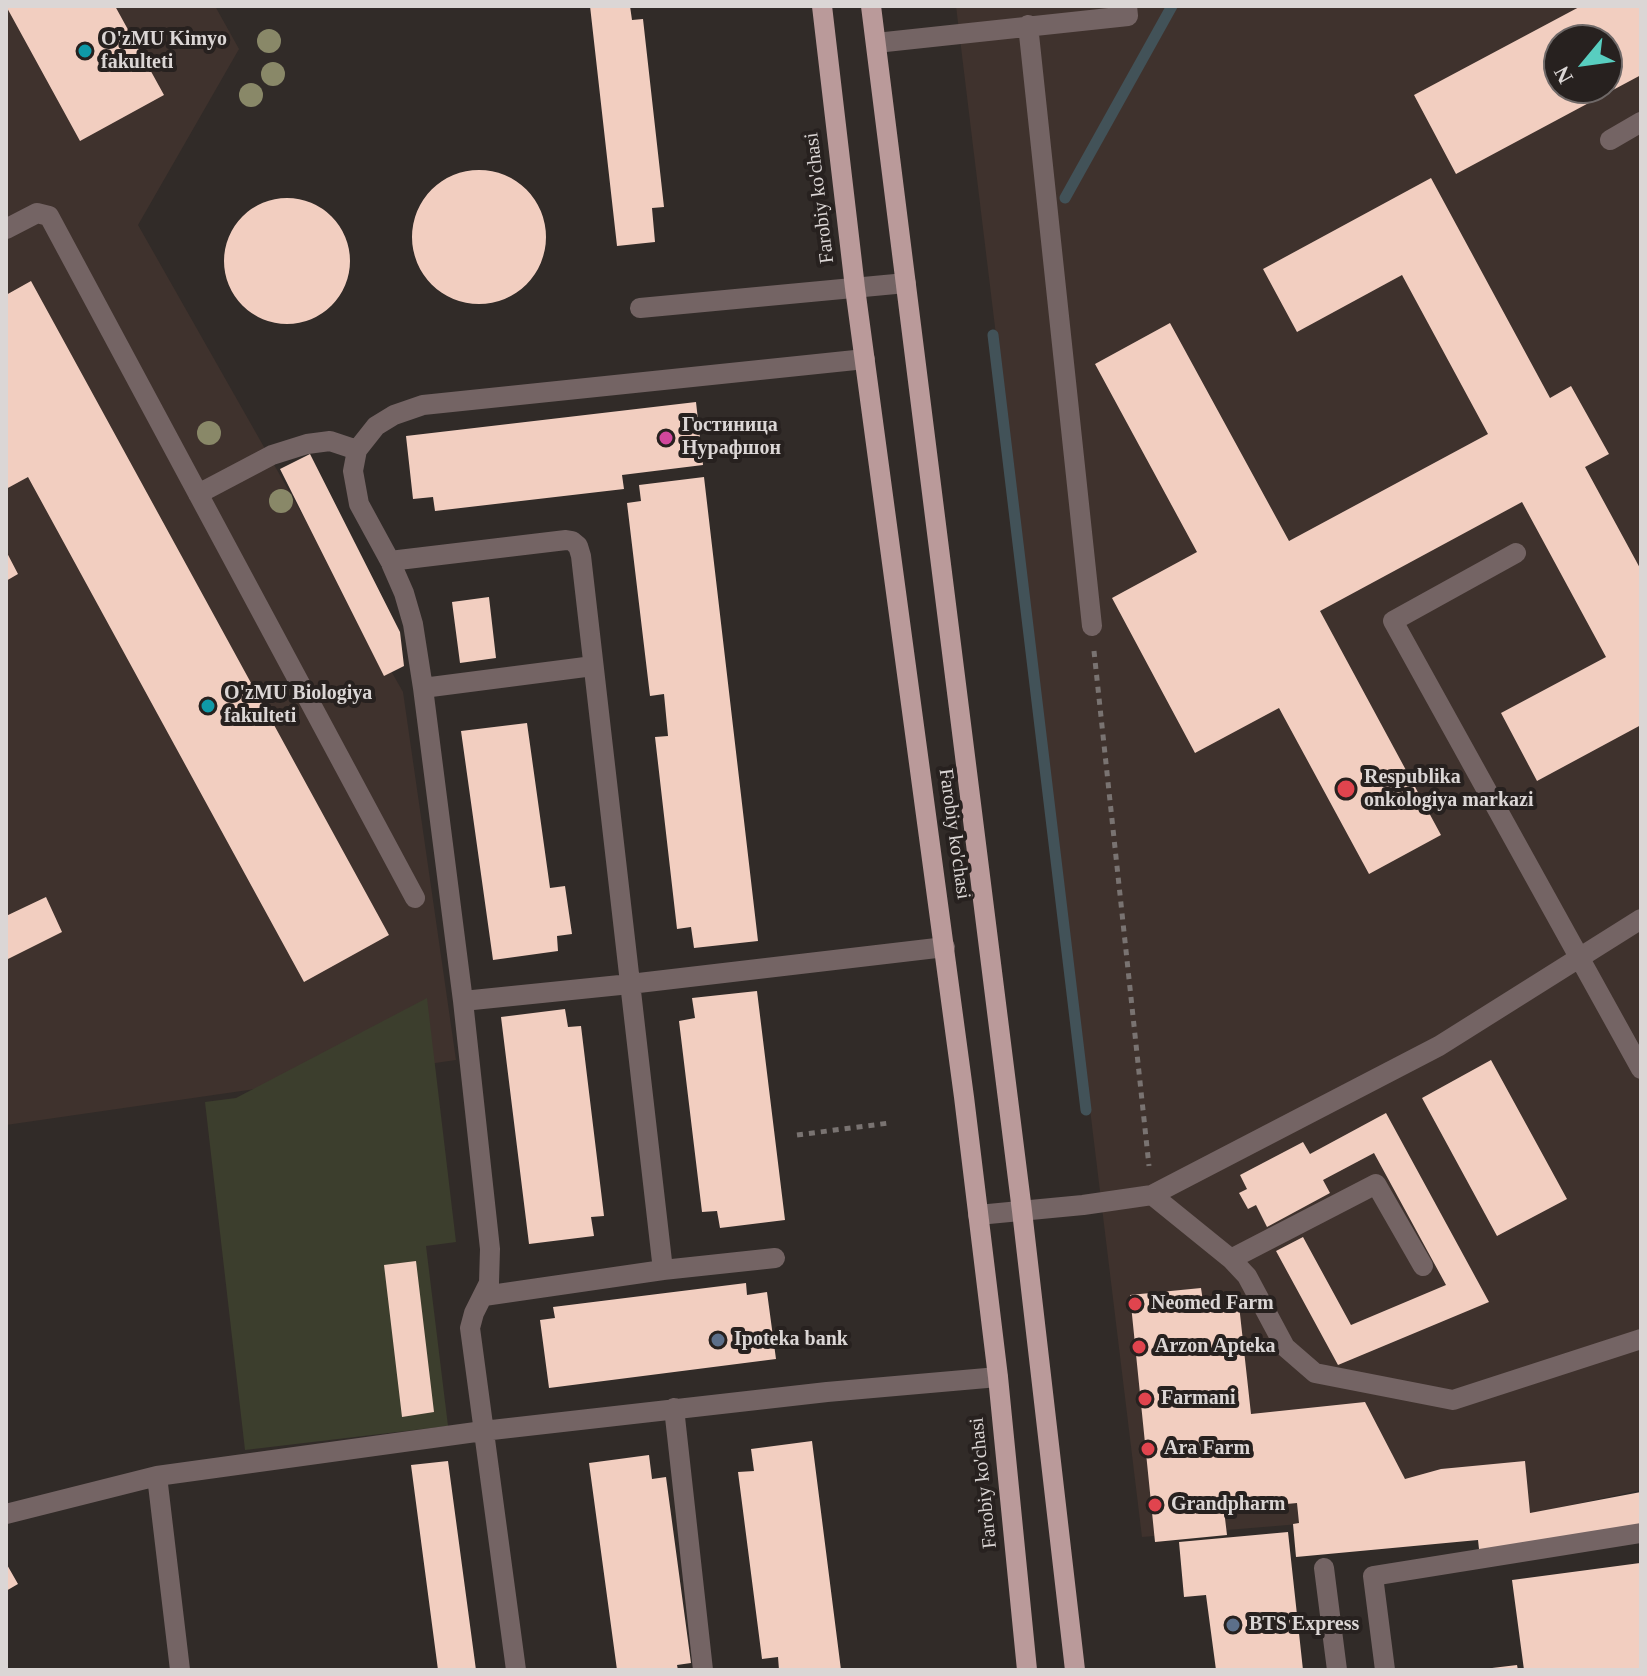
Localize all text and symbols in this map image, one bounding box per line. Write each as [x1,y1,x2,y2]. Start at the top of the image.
north arrow [1543,24,1623,104]
place label: O'zMU Kimyo fakulteti [101,28,227,75]
marker: O'zMU Kimyo fakulteti [76,42,94,60]
text: N [1549,62,1578,88]
street label: Farobiy ko'chasi [800,131,840,265]
place label: Гостиница Нурафшон [682,414,781,461]
marker: Гостиница Нурафшон [657,429,675,447]
place label: O'zMU Biologiya fakulteti [224,682,372,729]
marker: O'zMU Biologiya fakulteti [199,697,217,715]
place label: Respublika onkologiya markazi [1364,766,1533,813]
street label: Farobiy ko'chasi [933,767,975,901]
marker: Respublika onkologiya markazi [1335,778,1357,800]
place label: Neomed Farm [1151,1292,1274,1316]
marker: Neomed Farm [1126,1295,1144,1313]
place label: Ipoteka bank [734,1328,848,1352]
marker: Ipoteka bank [709,1331,727,1349]
place label: Arzon Apteka [1155,1335,1276,1359]
marker: Arzon Apteka [1130,1338,1148,1356]
place label: Farmani [1161,1387,1235,1411]
marker: Farmani [1136,1390,1154,1408]
street label: Farobiy ko'chasi [965,1416,1003,1550]
place label: Ara Farm [1164,1437,1250,1461]
marker: Ara Farm [1139,1440,1157,1458]
place label: Grandpharm [1171,1493,1285,1517]
marker: Grandpharm [1146,1496,1164,1514]
place label: BTS Express [1249,1613,1359,1637]
marker: BTS Express [1224,1616,1242,1634]

